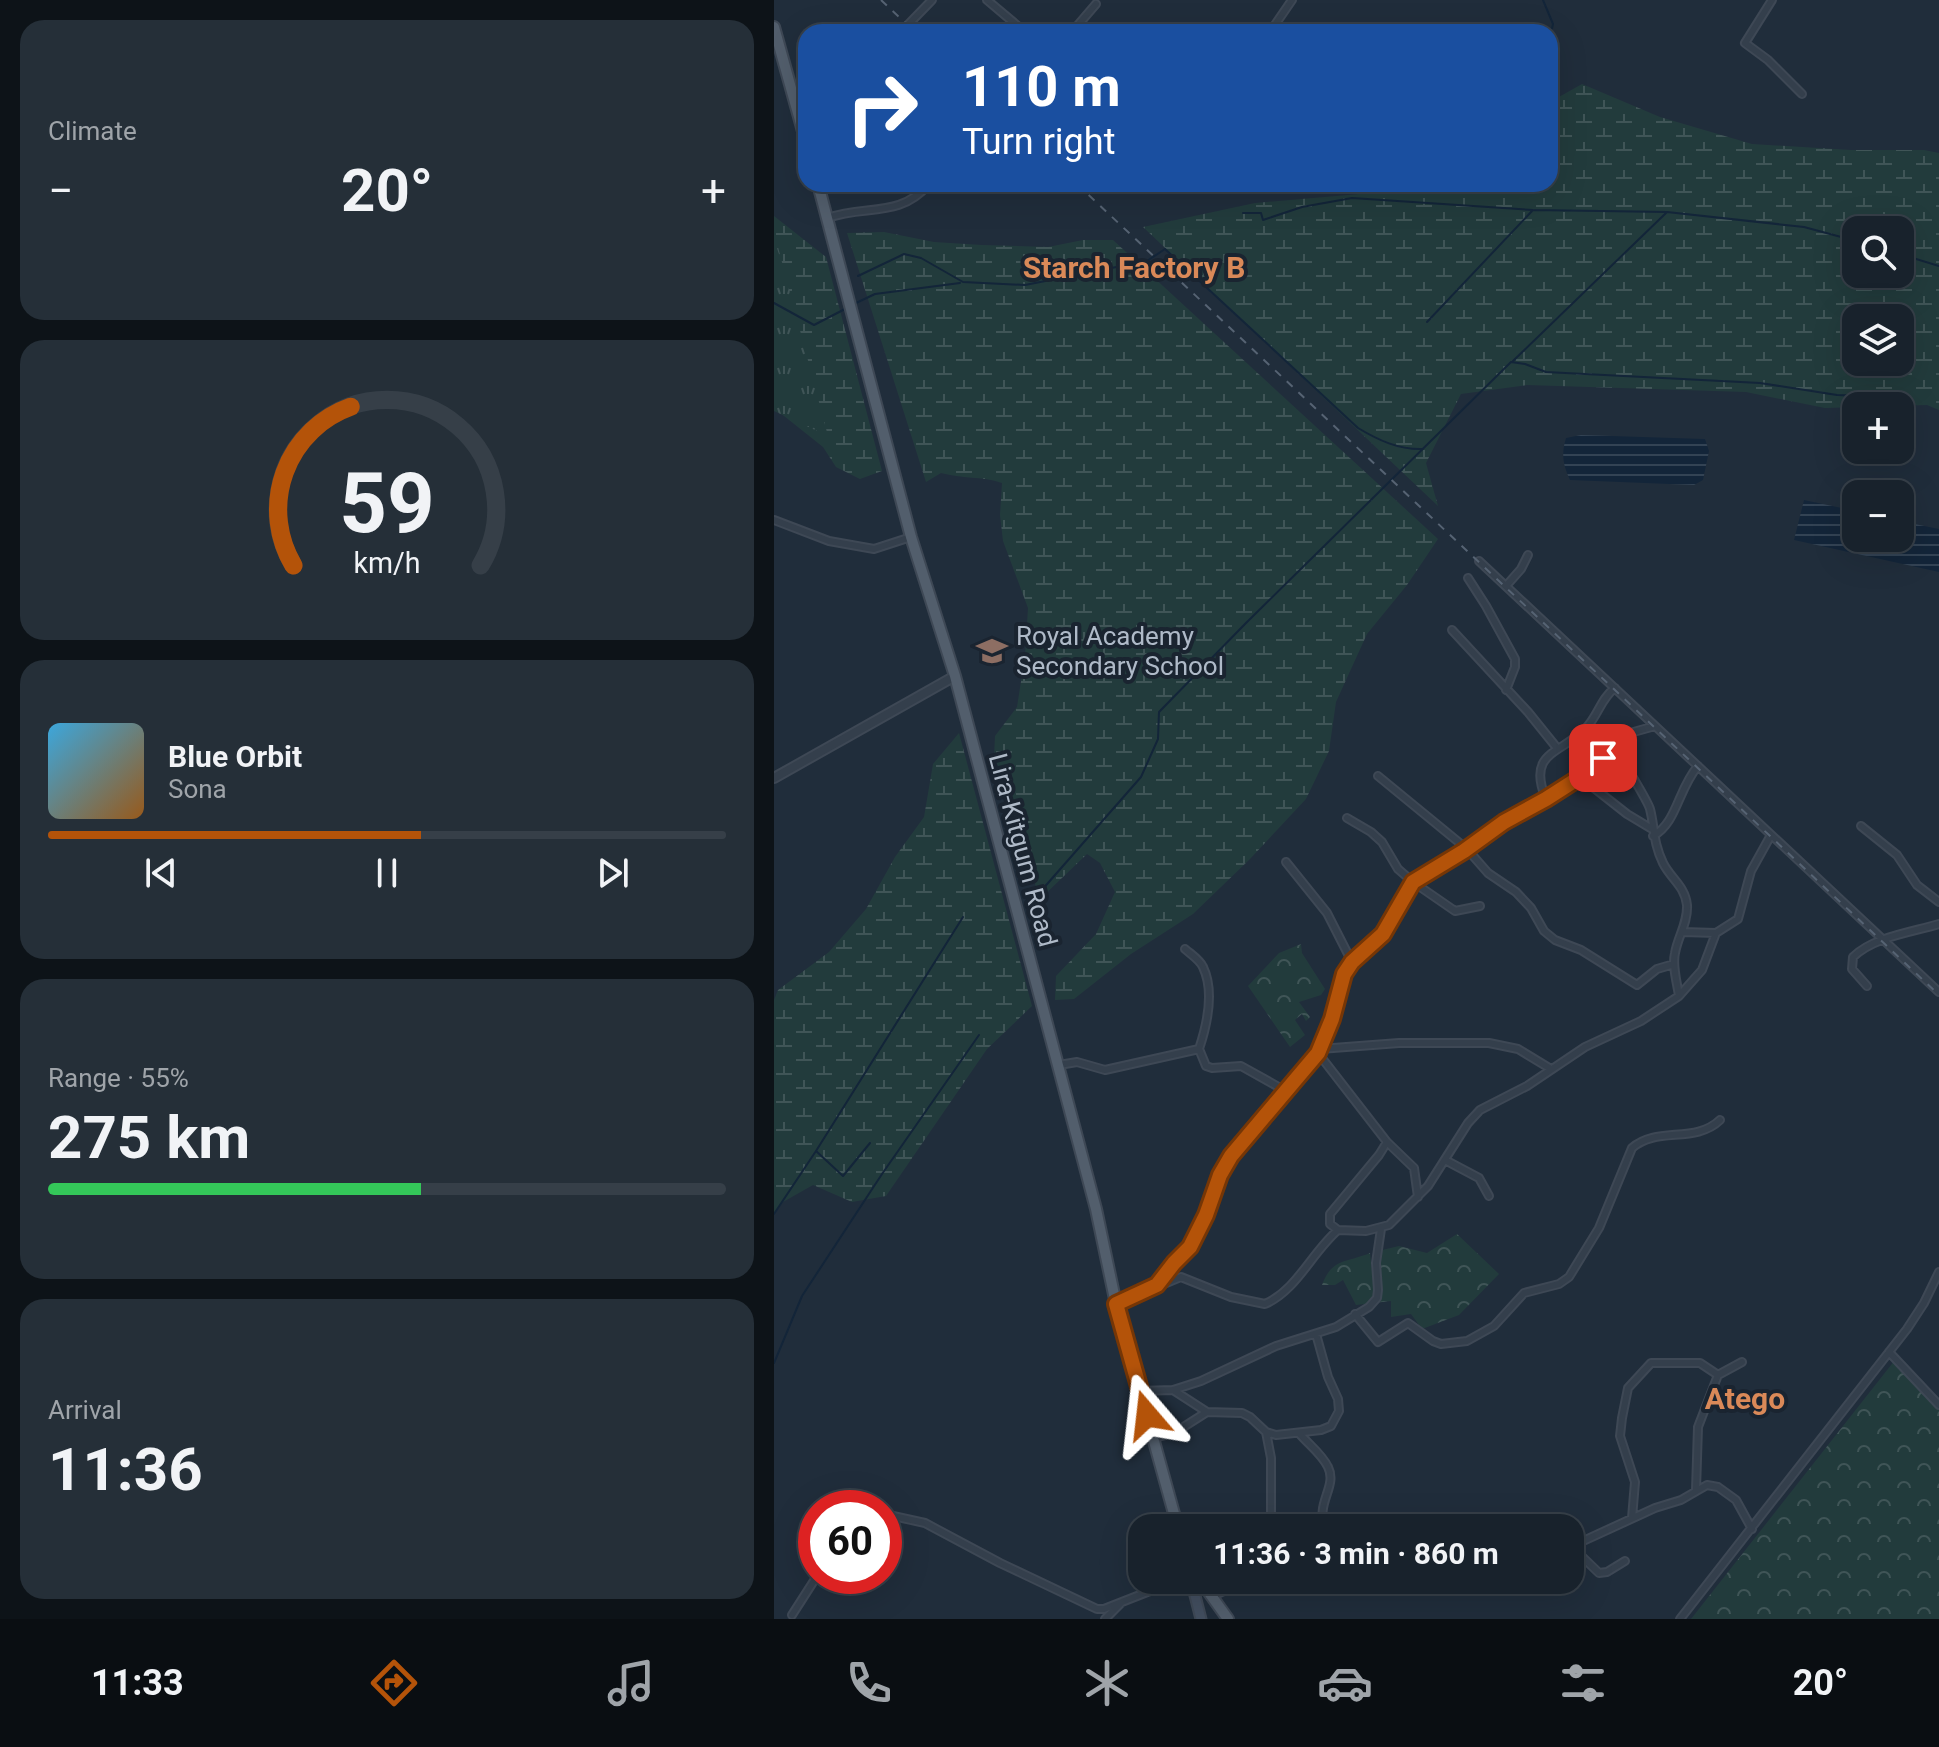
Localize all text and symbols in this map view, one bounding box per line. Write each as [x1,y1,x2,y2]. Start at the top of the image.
text: 110 m [962,54,1121,120]
icon: right [830,56,934,160]
text: Climate [48,116,137,146]
text: Turn right [962,121,1115,163]
text: 20° [341,155,433,226]
text: − [48,165,73,217]
text: + [701,165,726,217]
map controls [1842,216,1914,552]
button: search [1842,216,1914,288]
district label: Starch Factory B [1023,250,1245,285]
button: layers [1842,304,1914,376]
button: + [1842,392,1914,464]
text: 59 [339,454,435,551]
button: − [1842,480,1914,552]
text: km/h [353,546,421,580]
place label: Royal Academy Secondary School [1016,621,1224,681]
school or university icon: Royal Academy Secondary School [975,634,1009,668]
pin [1569,724,1637,792]
icon: arrive [1581,736,1625,780]
text: Blue Orbit [168,739,302,774]
street label: Lira-Kitgum Road [983,750,1063,950]
text: Sona [168,774,227,804]
icon: previous [139,851,183,895]
icon: pause [365,851,409,895]
icon: next [591,851,635,895]
text: Range · 55% [48,1063,189,1093]
text: 275 km [48,1102,250,1173]
position arrow [1105,1373,1189,1457]
district label: Atego [1705,1381,1785,1416]
text: Arrival [48,1395,122,1425]
text: 11:36 [48,1434,203,1505]
speed limit sign: 60 [798,1490,902,1594]
text: 11:36 · 3 min · 860 m [1213,1536,1499,1571]
icon: directions [366,1655,422,1711]
icon: music [603,1655,659,1711]
icon: phone [841,1655,897,1711]
icon: climate [1079,1655,1135,1711]
icon: car [1317,1655,1373,1711]
icon: filters [1555,1655,1611,1711]
text: 11:33 [91,1662,184,1704]
text: 20° [1793,1662,1848,1704]

